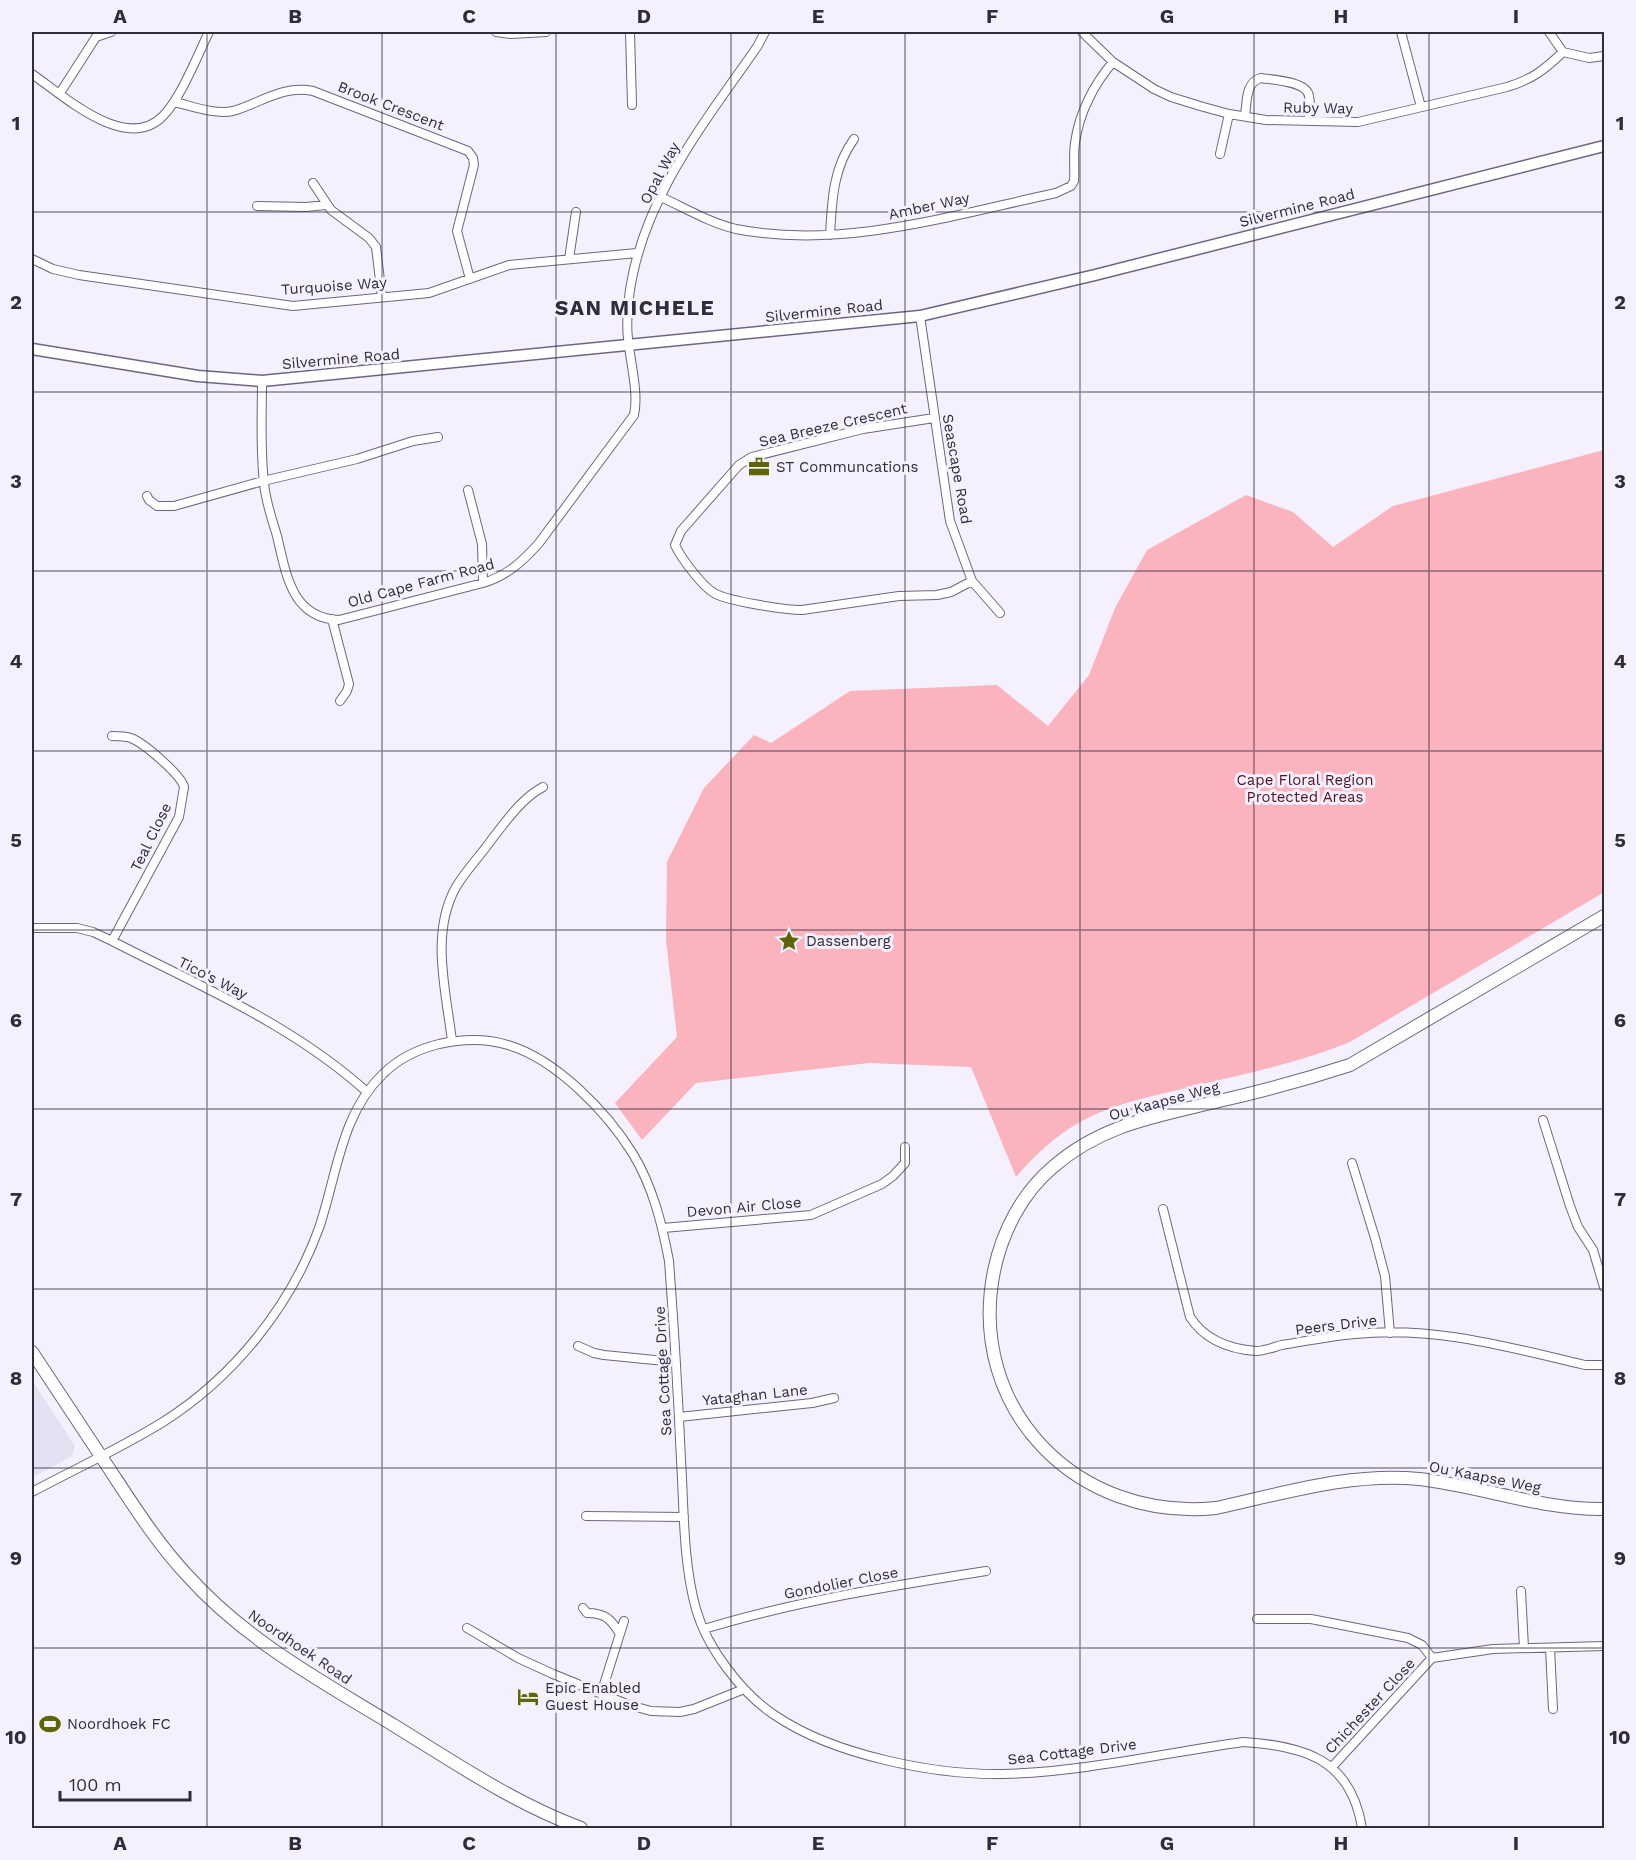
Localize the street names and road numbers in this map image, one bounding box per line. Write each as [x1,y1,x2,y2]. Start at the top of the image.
street label: Brook Crescent [335,77,447,135]
street label: Ruby Way [1283,98,1353,118]
street label: Opal Way [636,139,684,207]
street label: Silvermine Road [1237,185,1357,231]
street label: Amber Way [887,189,971,223]
street label: Turquoise Way [281,273,388,299]
street label: Silvermine Road [764,296,884,326]
street label: Silvermine Road [281,345,401,373]
street label: Sea Breeze Crescent [757,399,909,451]
street label: Seascape Road [938,413,976,525]
street label: Old Cape Farm Road [346,555,496,611]
street label: Teal Close [127,800,175,874]
street label: Tico's Way [175,953,251,1003]
street label: Ou Kaapse Weg [1107,1078,1221,1124]
street label: Devon Air Close [686,1193,802,1221]
street label: Sea Cottage Drive [651,1306,675,1436]
street label: Peers Drive [1294,1311,1378,1339]
street label: Yataghan Lane [701,1381,809,1409]
street label: Ou Kaapse Weg [1428,1457,1542,1497]
street label: Gondolier Close [782,1563,900,1603]
street label: Noordhoek Road [245,1606,355,1688]
street label: Chichester Close [1321,1654,1419,1758]
street label: Sea Cottage Drive [1006,1735,1138,1769]

